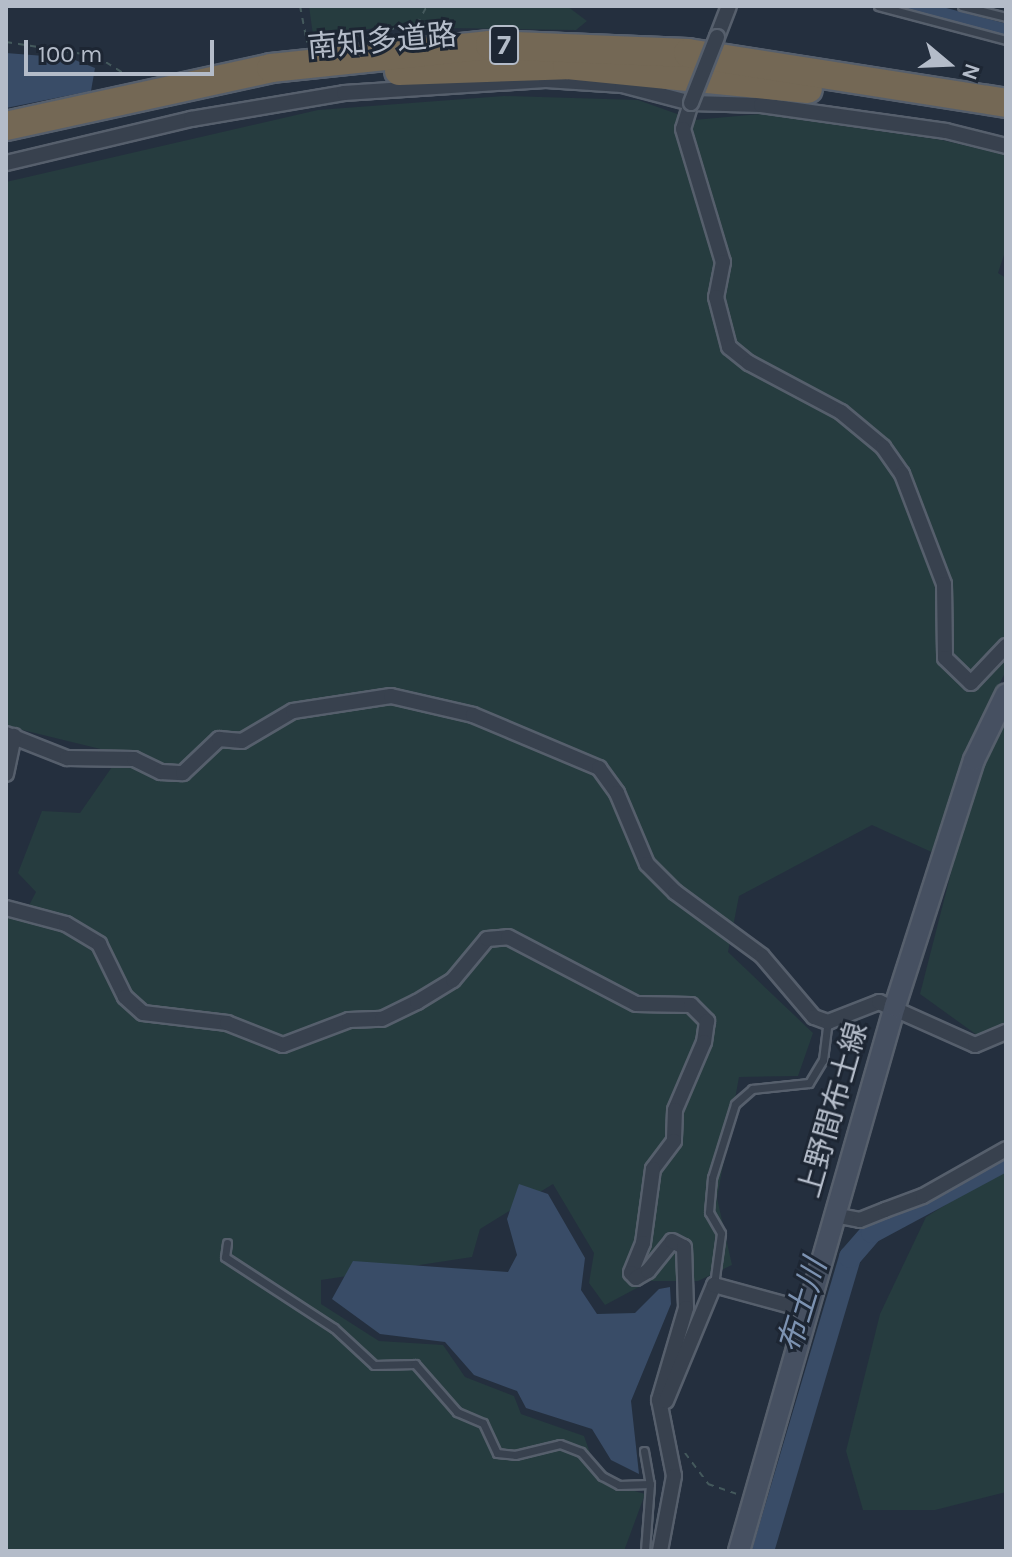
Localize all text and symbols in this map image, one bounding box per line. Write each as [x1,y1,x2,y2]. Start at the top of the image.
street label: 南知多道路 [306,17,458,65]
road number: 7 [488,21,520,69]
scale bar [28,24,218,74]
north arrow [908,24,988,104]
text: 100 m [38,40,103,68]
text: N [956,60,986,84]
street label: 上野間布土線 [791,1019,875,1201]
water label: 布土川 [771,1254,835,1358]

